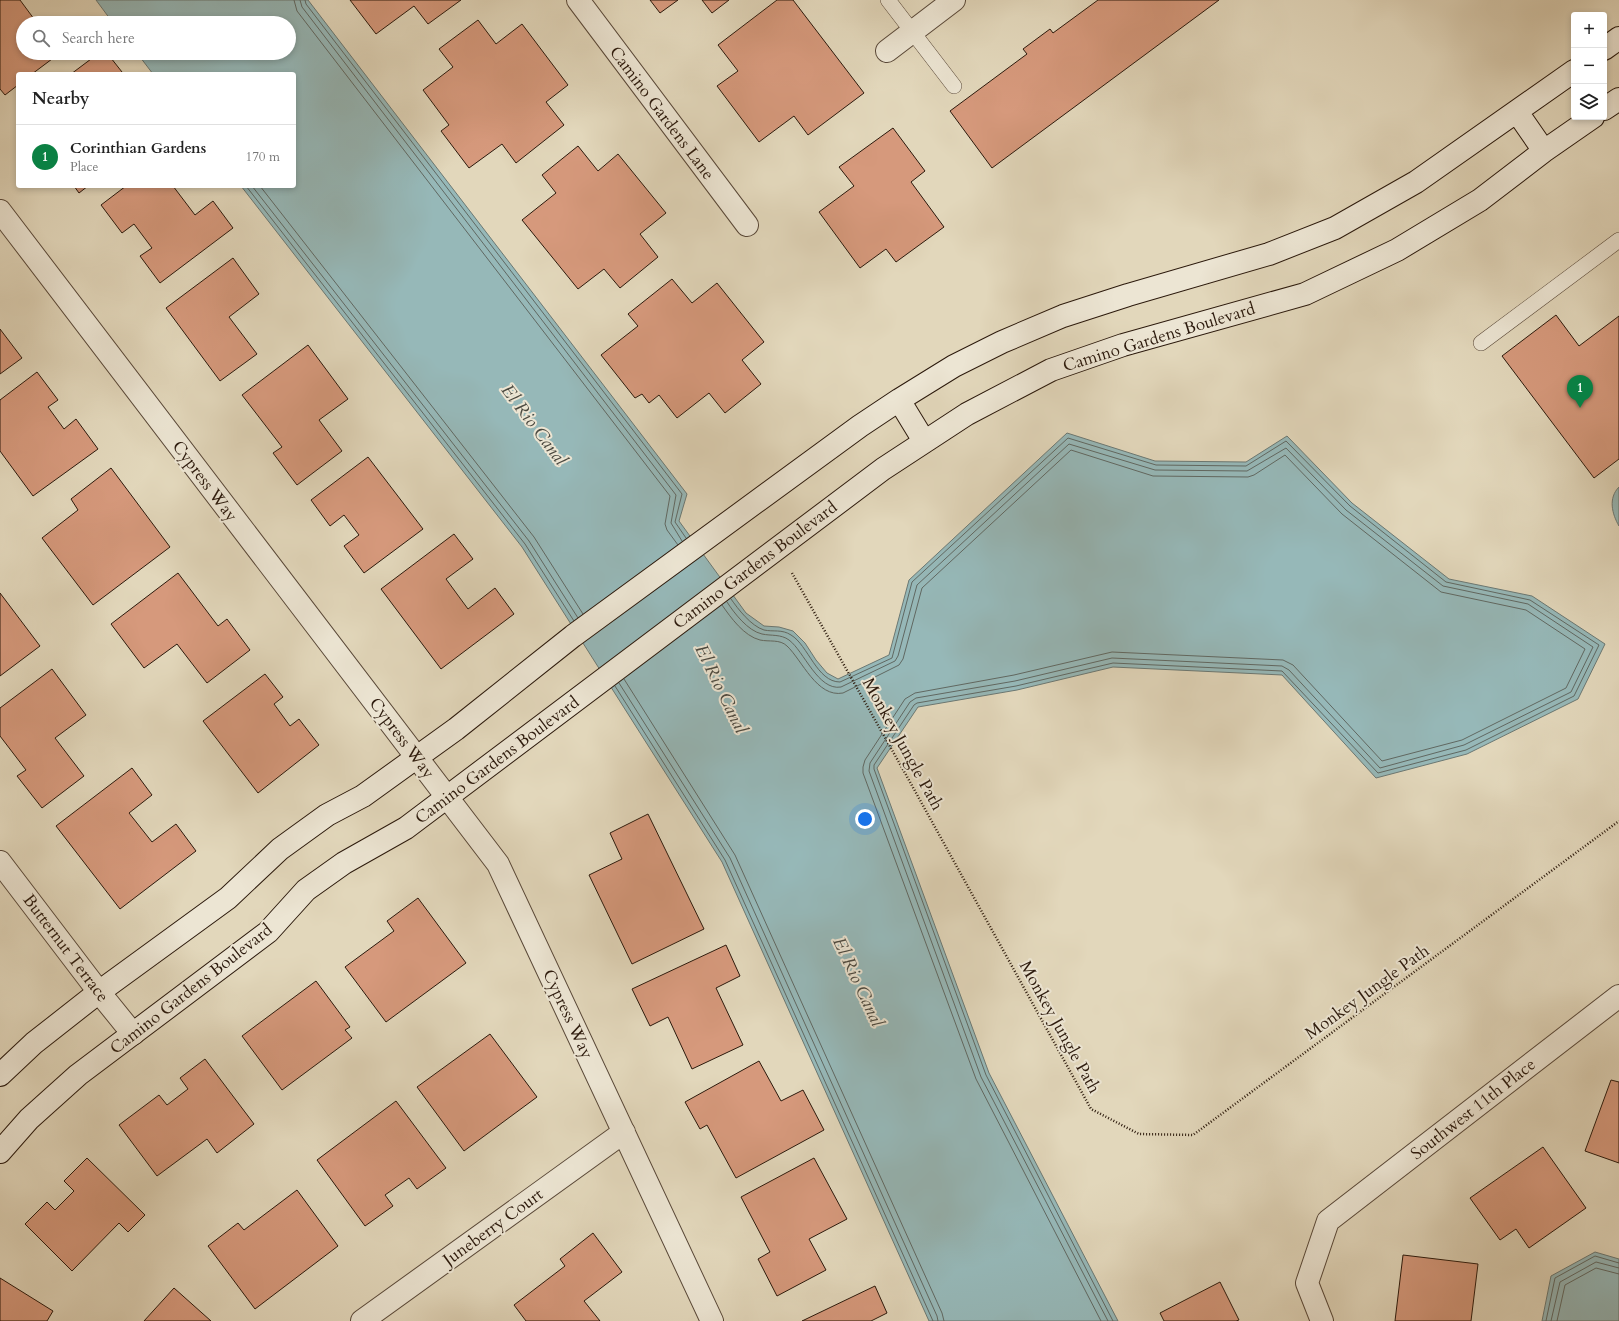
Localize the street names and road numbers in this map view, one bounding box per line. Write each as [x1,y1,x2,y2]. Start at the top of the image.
street label: Camino Gardens Lane [604,42,720,184]
street label: Camino Gardens Boulevard [1060,297,1258,377]
street label: Cypress Way [167,436,243,526]
street label: Camino Gardens Boulevard [668,496,842,634]
street label: Monkey Jungle Path [857,674,949,815]
street label: Camino Gardens Boulevard [410,691,584,829]
street label: Cypress Way [364,693,440,783]
street label: Butternut Terrace [18,889,114,1007]
street label: Camino Gardens Boulevard [105,918,277,1060]
street label: Monkey Jungle Path [1300,939,1434,1045]
street label: Monkey Jungle Path [1014,957,1106,1098]
street label: Cypress Way [537,966,599,1062]
street label: Southwest 11th Place [1406,1053,1540,1165]
street label: Juneberry Court [436,1183,548,1273]

